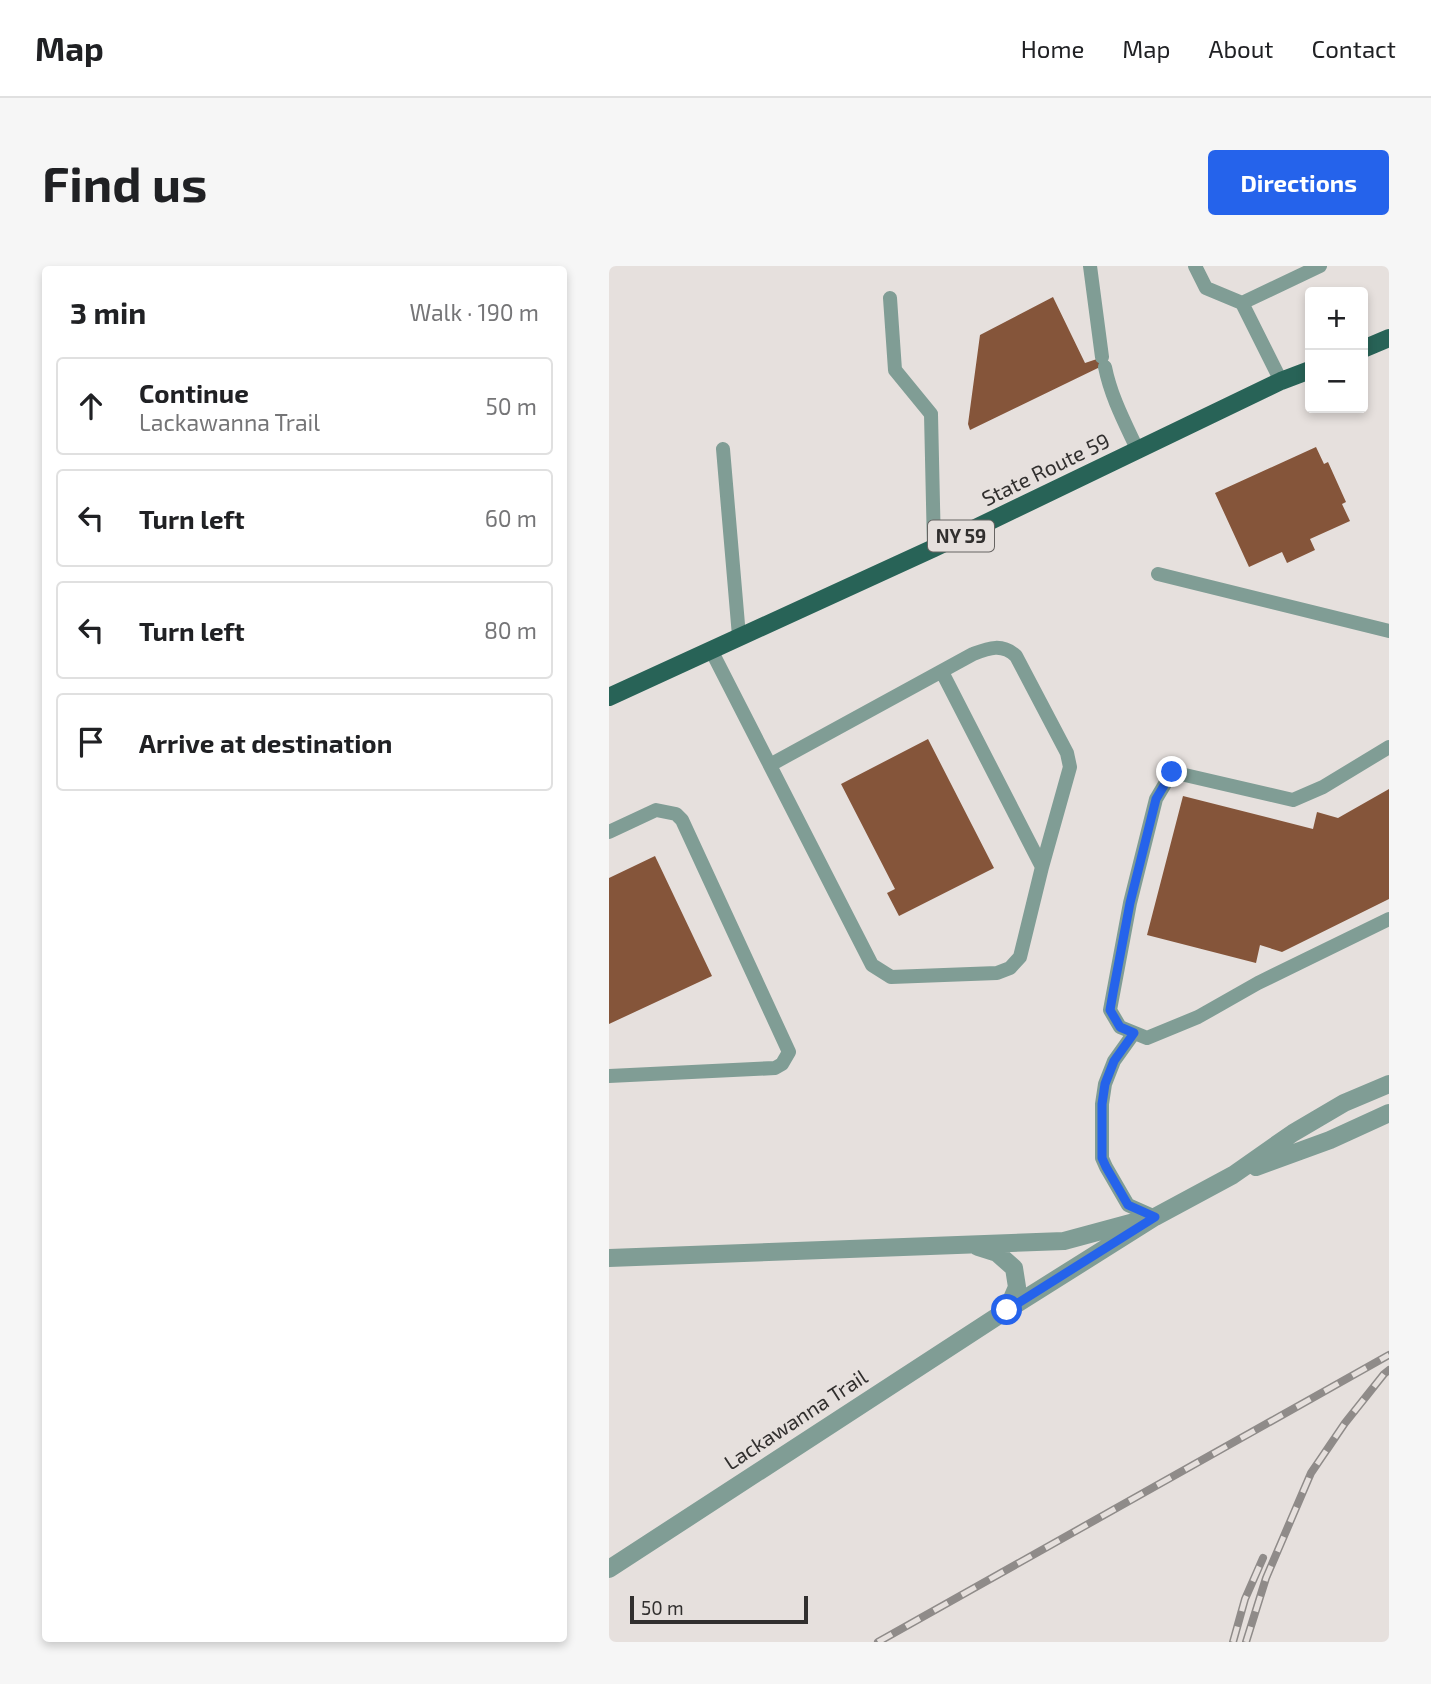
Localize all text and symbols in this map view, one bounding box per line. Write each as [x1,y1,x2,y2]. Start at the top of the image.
text: Map [35,28,104,68]
text: Home [1021,34,1084,63]
text: Map [1122,34,1170,63]
text: About [1208,34,1274,63]
text: Contact [1312,34,1396,63]
button: Directions [1208,150,1389,215]
text: Find us [42,153,207,212]
map controls [1305,287,1368,413]
button: + [1305,287,1368,350]
text: 3 min [70,294,146,330]
text: Walk · 190 m [409,298,539,326]
button: − [1305,350,1368,413]
text: Continue [139,377,249,408]
icon: ahead [72,387,110,425]
text: 50 m [486,392,537,420]
text: Lackawanna Trail [139,408,320,436]
street label: State Route 59 [977,427,1113,510]
icon: left [72,499,110,537]
text: Turn left [139,503,245,534]
text: 60 m [485,504,537,532]
road number: NY 59 [928,520,994,552]
icon: left [72,611,110,649]
text: Turn left [139,615,245,646]
text: 80 m [484,616,537,644]
icon: arrive [72,723,110,761]
text: Arrive at destination [139,727,392,758]
route end [1156,756,1187,787]
route start [991,1294,1022,1325]
street label: Lackawanna Trail [719,1363,872,1474]
scale bar [630,1593,809,1625]
text: 50 m [641,1596,684,1619]

